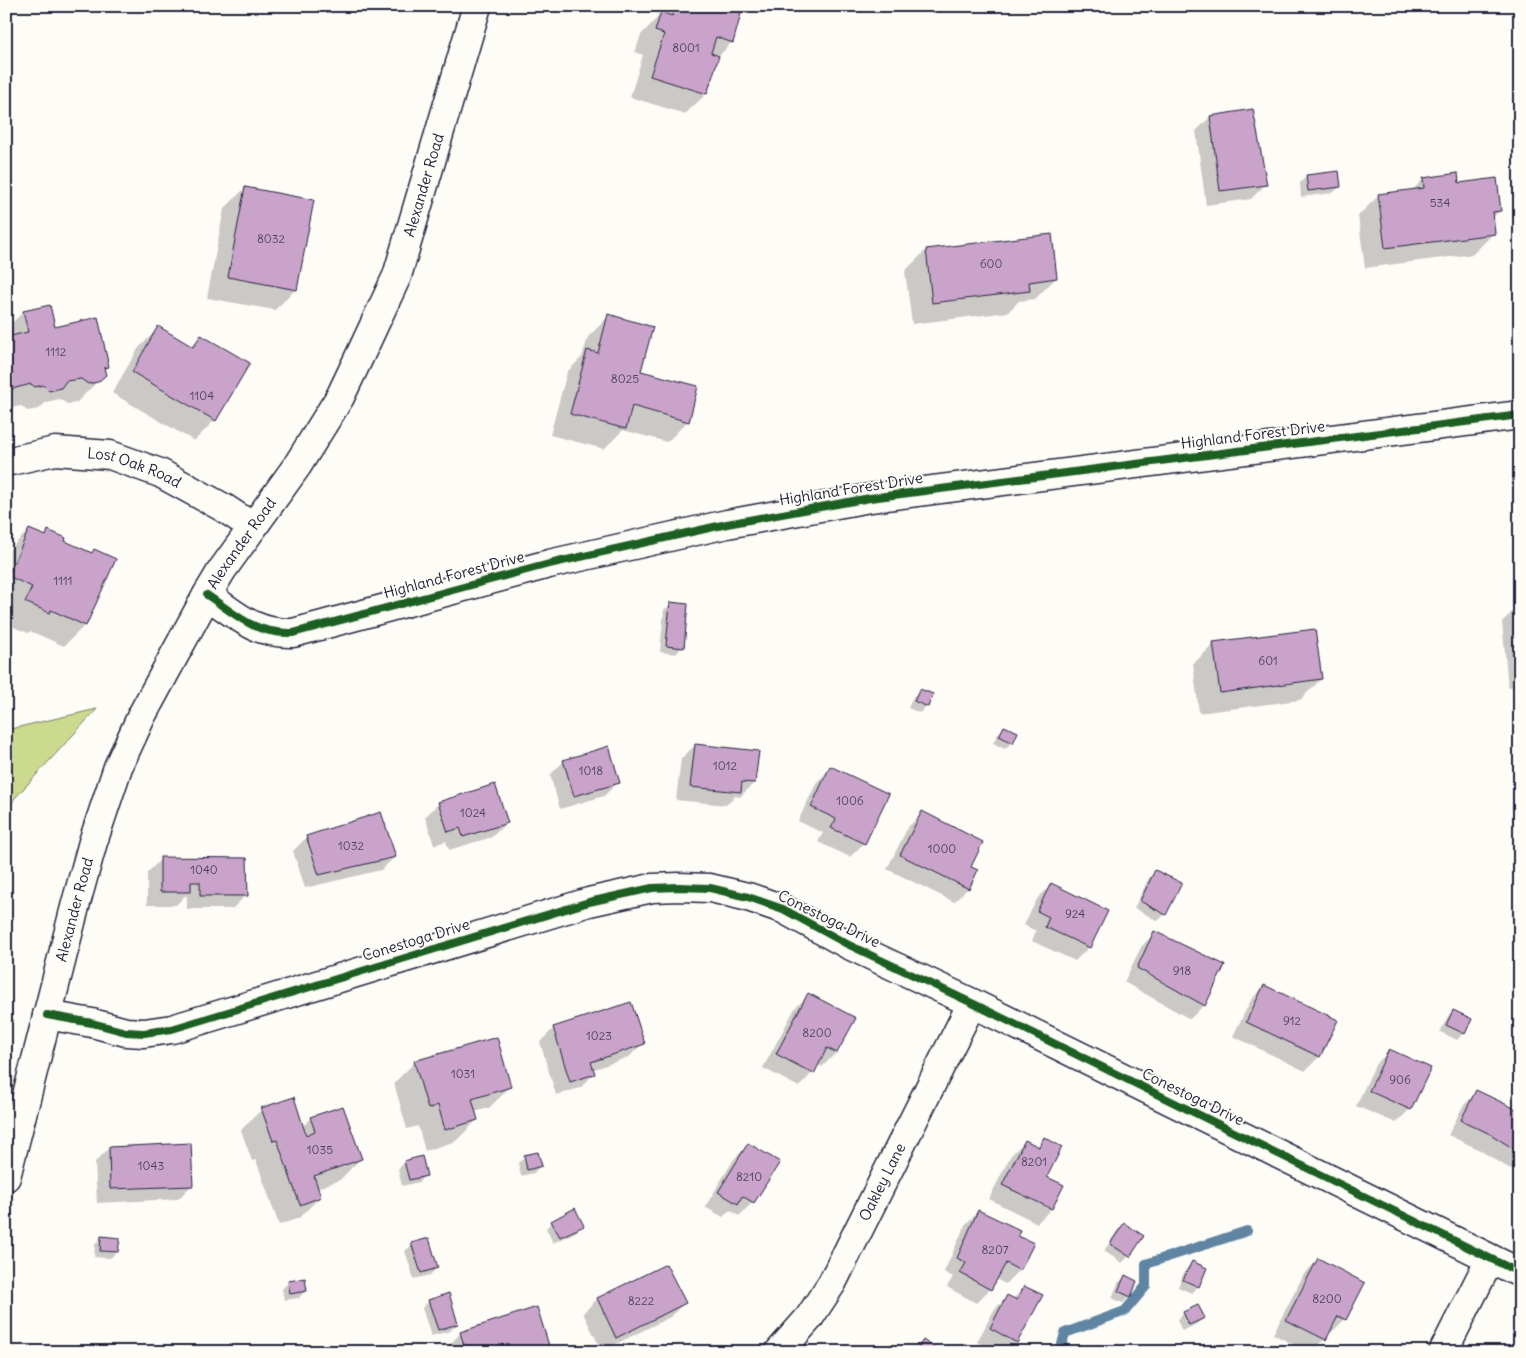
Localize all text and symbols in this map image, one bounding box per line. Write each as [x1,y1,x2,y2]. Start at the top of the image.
house number: 8001 [672,40,700,55]
street label: Alexander Road [399,131,448,239]
house number: 534 [1430,195,1450,210]
house number: 8032 [257,231,286,246]
house number: 600 [980,256,1002,271]
house number: 1112 [46,344,67,359]
house number: 8025 [611,371,639,386]
house number: 1104 [190,388,214,403]
street label: Highland Forest Drive [1180,416,1326,453]
street label: Lost Oak Road [87,443,185,492]
street label: Highland Forest Drive [778,468,924,509]
street label: Alexander Road [203,494,280,592]
street label: Highland Forest Drive [381,547,526,602]
house number: 1111 [53,573,73,588]
house number: 601 [1258,653,1278,668]
house number: 1012 [713,758,737,773]
house number: 1018 [579,763,603,778]
house number: 1006 [836,793,864,808]
house number: 1024 [460,805,486,820]
house number: 1032 [338,838,364,853]
house number: 1000 [928,841,956,856]
street label: Alexander Road [51,855,97,964]
house number: 1040 [190,862,218,877]
street label: Conestoga Drive [775,886,883,951]
house number: 924 [1065,906,1085,921]
street label: Conestoga Drive [360,914,472,965]
house number: 918 [1173,963,1191,978]
house number: 912 [1283,1013,1302,1028]
house number: 8200 [802,1025,832,1040]
house number: 1023 [586,1028,612,1043]
street label: Conestoga Drive [1139,1064,1247,1129]
house number: 1031 [451,1066,475,1081]
house number: 906 [1389,1072,1411,1087]
street label: Oakley Lane [855,1140,909,1224]
house number: 1035 [307,1142,333,1157]
house number: 8201 [1021,1154,1047,1169]
house number: 1043 [138,1158,164,1173]
house number: 8210 [736,1169,762,1184]
house number: 8207 [981,1242,1009,1257]
house number: 8200 [1312,1291,1342,1306]
house number: 8222 [628,1293,655,1308]

